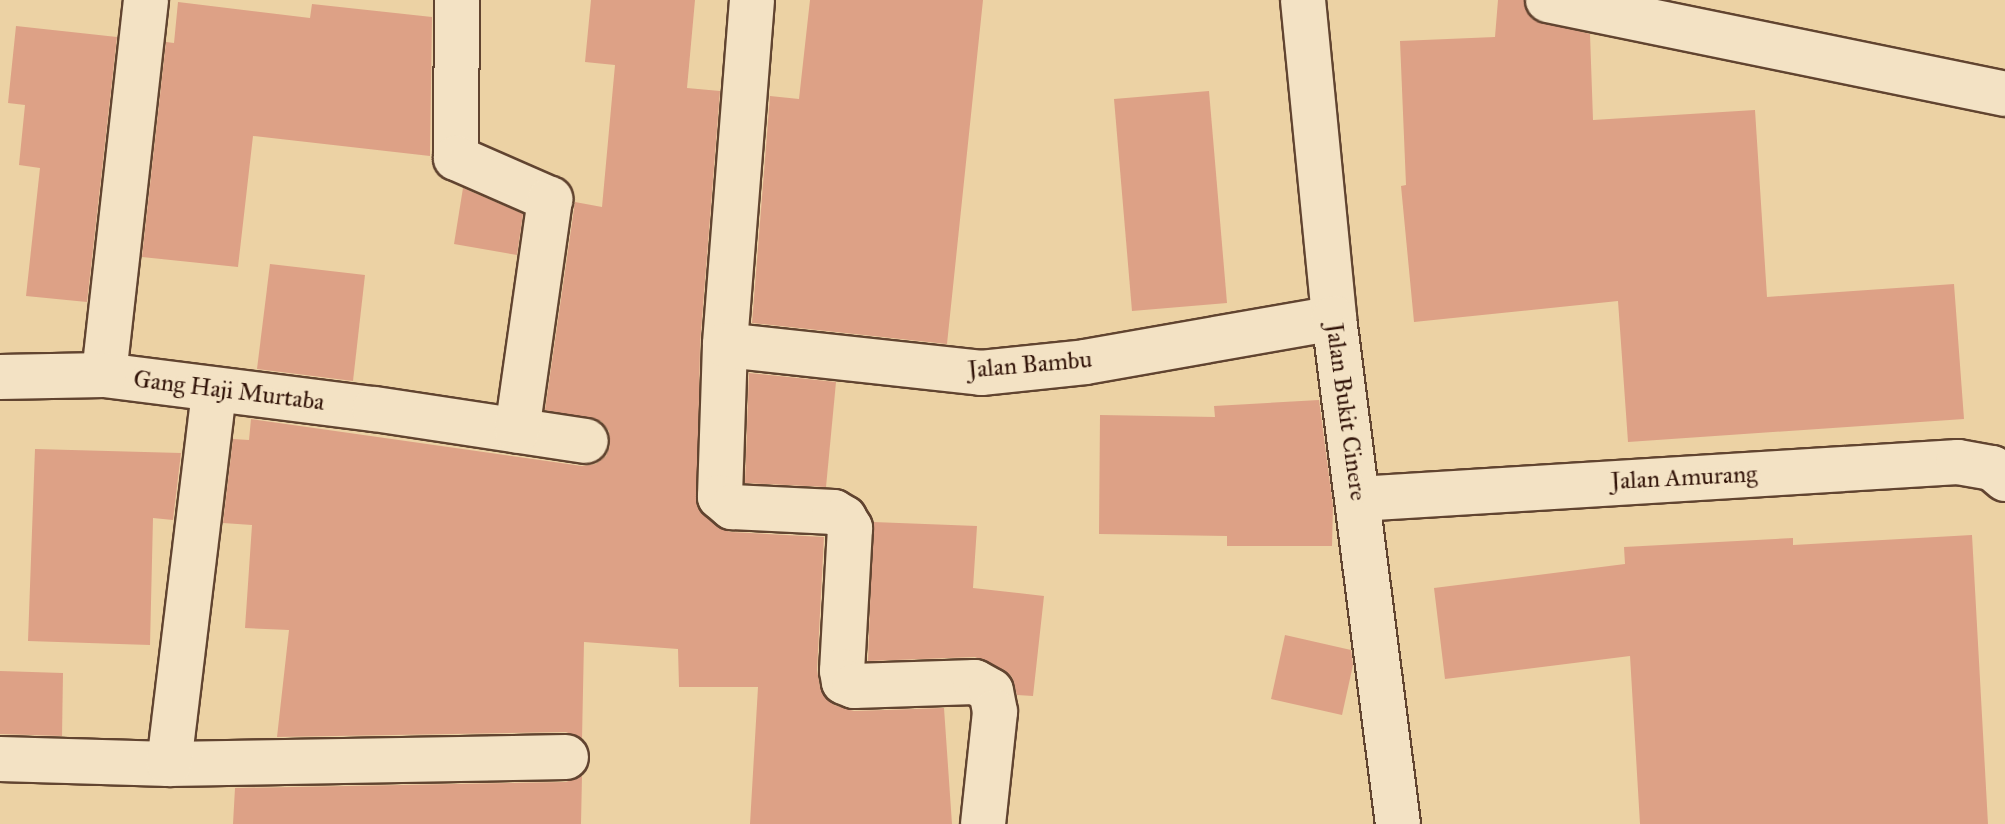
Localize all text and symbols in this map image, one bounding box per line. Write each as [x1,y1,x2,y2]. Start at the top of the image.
street label: Jalan Bukit Cinere [1319,321,1373,503]
street label: Jalan Bambu [967,345,1093,385]
street label: Gang Haji Murtaba [132,365,326,417]
street label: Jalan Amurang [1610,460,1758,496]

